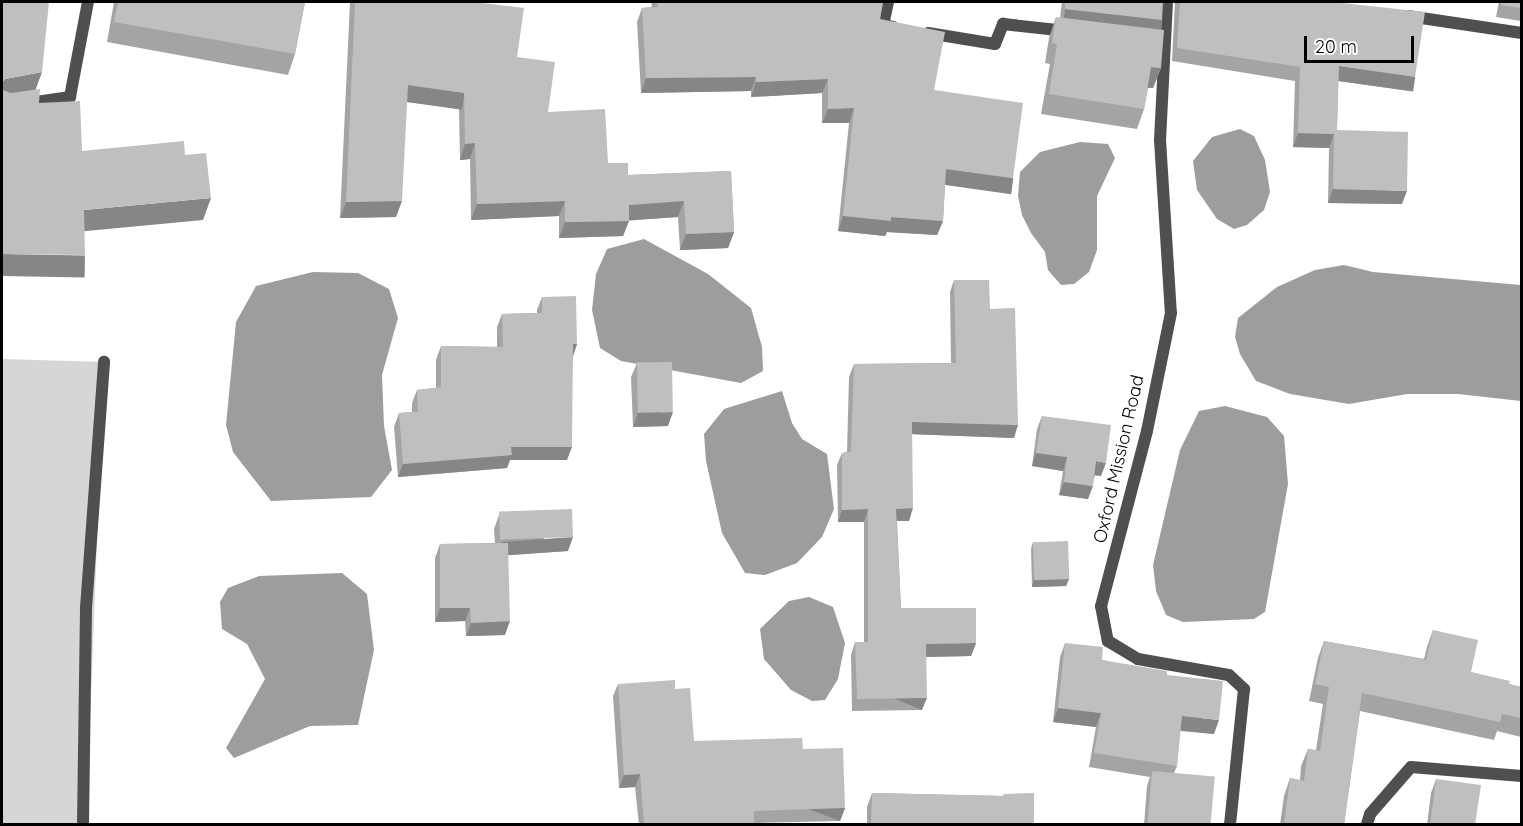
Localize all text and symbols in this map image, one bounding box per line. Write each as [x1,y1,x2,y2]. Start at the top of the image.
scale bar [1307,24,1416,62]
text: 20 m [1315,35,1357,58]
street label: Oxford Mission Road [1089,373,1149,545]

